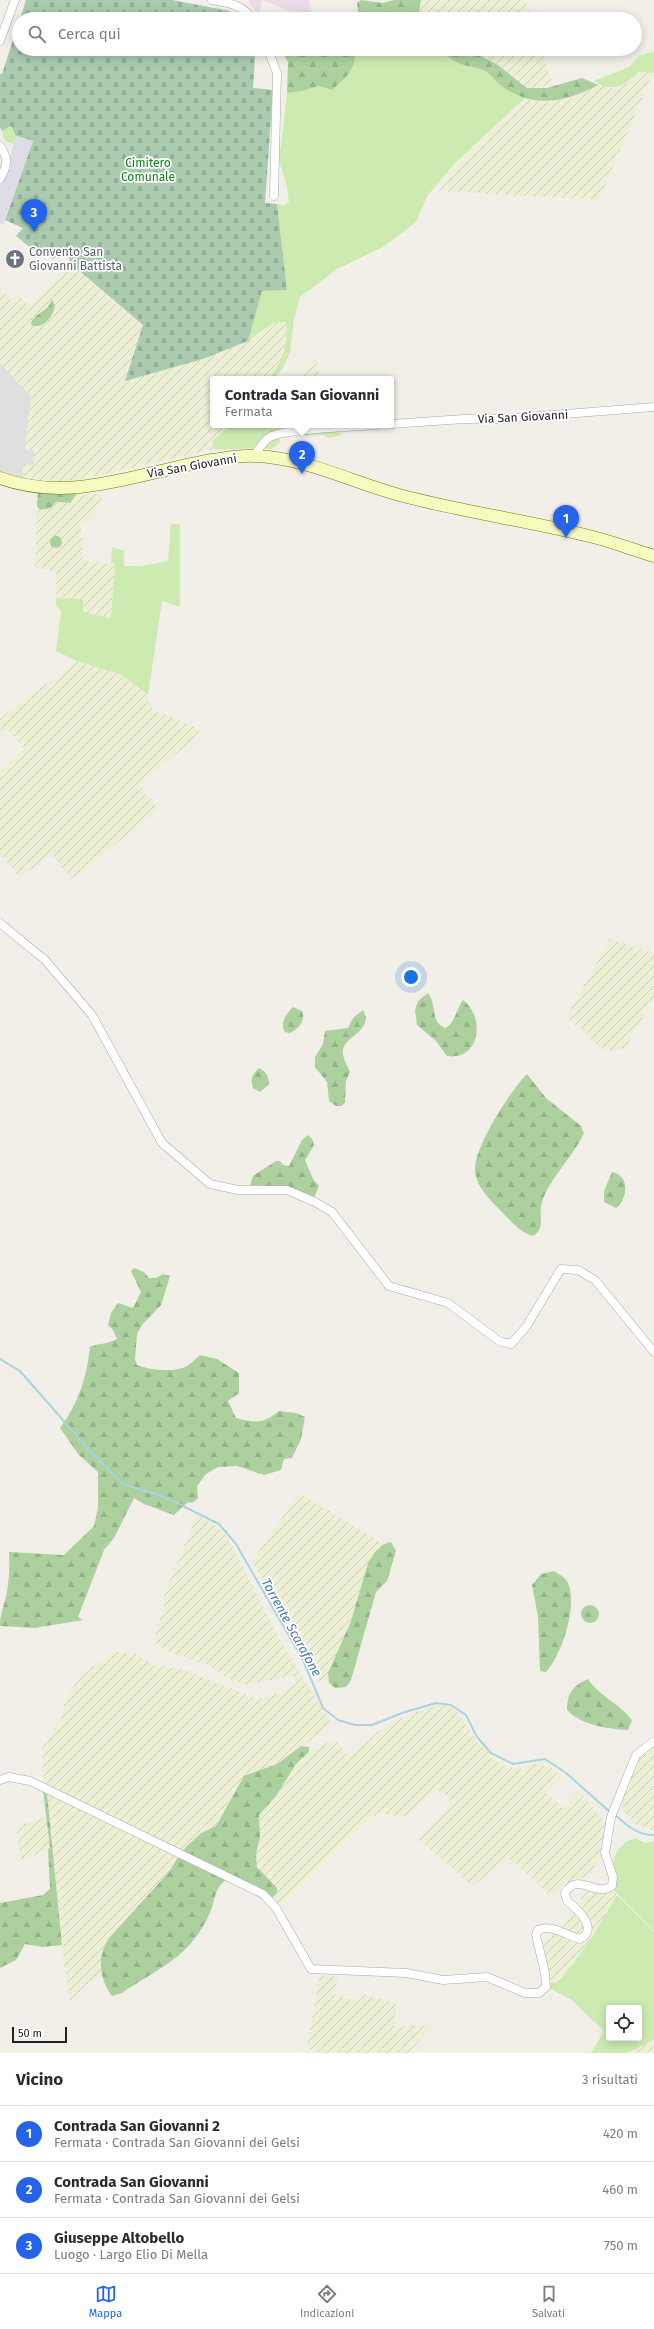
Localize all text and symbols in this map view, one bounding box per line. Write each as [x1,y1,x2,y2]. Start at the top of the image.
search box [12,12,642,56]
icon: search [26,23,48,45]
text: Cerca qui [58,25,121,43]
park label: Cimitero Comunale [121,156,175,184]
pin: 3 [21,199,47,232]
place label: Convento San Giovanni Battista [29,245,122,273]
church icon: Convento San Giovanni Battista [4,248,26,270]
popup [210,376,394,428]
text: Contrada San Giovanni [225,386,379,404]
text: Fermata [225,404,273,419]
street label: Via San Giovanni [477,408,569,426]
pin: 2 [289,441,315,474]
street label: Via San Giovanni [146,451,238,481]
pin: 1 [553,505,579,538]
your location [401,967,421,987]
water label: Torrente Scarafone [258,1576,325,1679]
map controls [606,2005,642,2041]
button: locate [606,2005,642,2041]
scale bar [12,2025,67,2044]
text: 50 m [18,2027,42,2040]
text: Vicino [16,2069,63,2090]
text: 3 risultati [582,2072,638,2087]
text: Contrada San Giovanni 2 [54,2117,220,2135]
text: 1 [26,2126,32,2141]
text: 420 m [603,2126,638,2141]
text: Fermata · Contrada San Giovanni dei Gelsi [54,2135,300,2150]
text: Contrada San Giovanni [54,2173,209,2191]
text: 2 [26,2182,32,2197]
text: 460 m [602,2182,638,2197]
text: Fermata · Contrada San Giovanni dei Gelsi [54,2191,300,2206]
text: Giuseppe Altobello [54,2229,184,2247]
text: 3 [26,2238,32,2253]
text: 750 m [604,2238,638,2253]
text: Luogo · Largo Elio Di Mella [54,2247,208,2262]
tab: Mappa [89,2283,122,2320]
tab: Indicazioni [300,2283,354,2320]
tab: Salvati [532,2283,565,2320]

